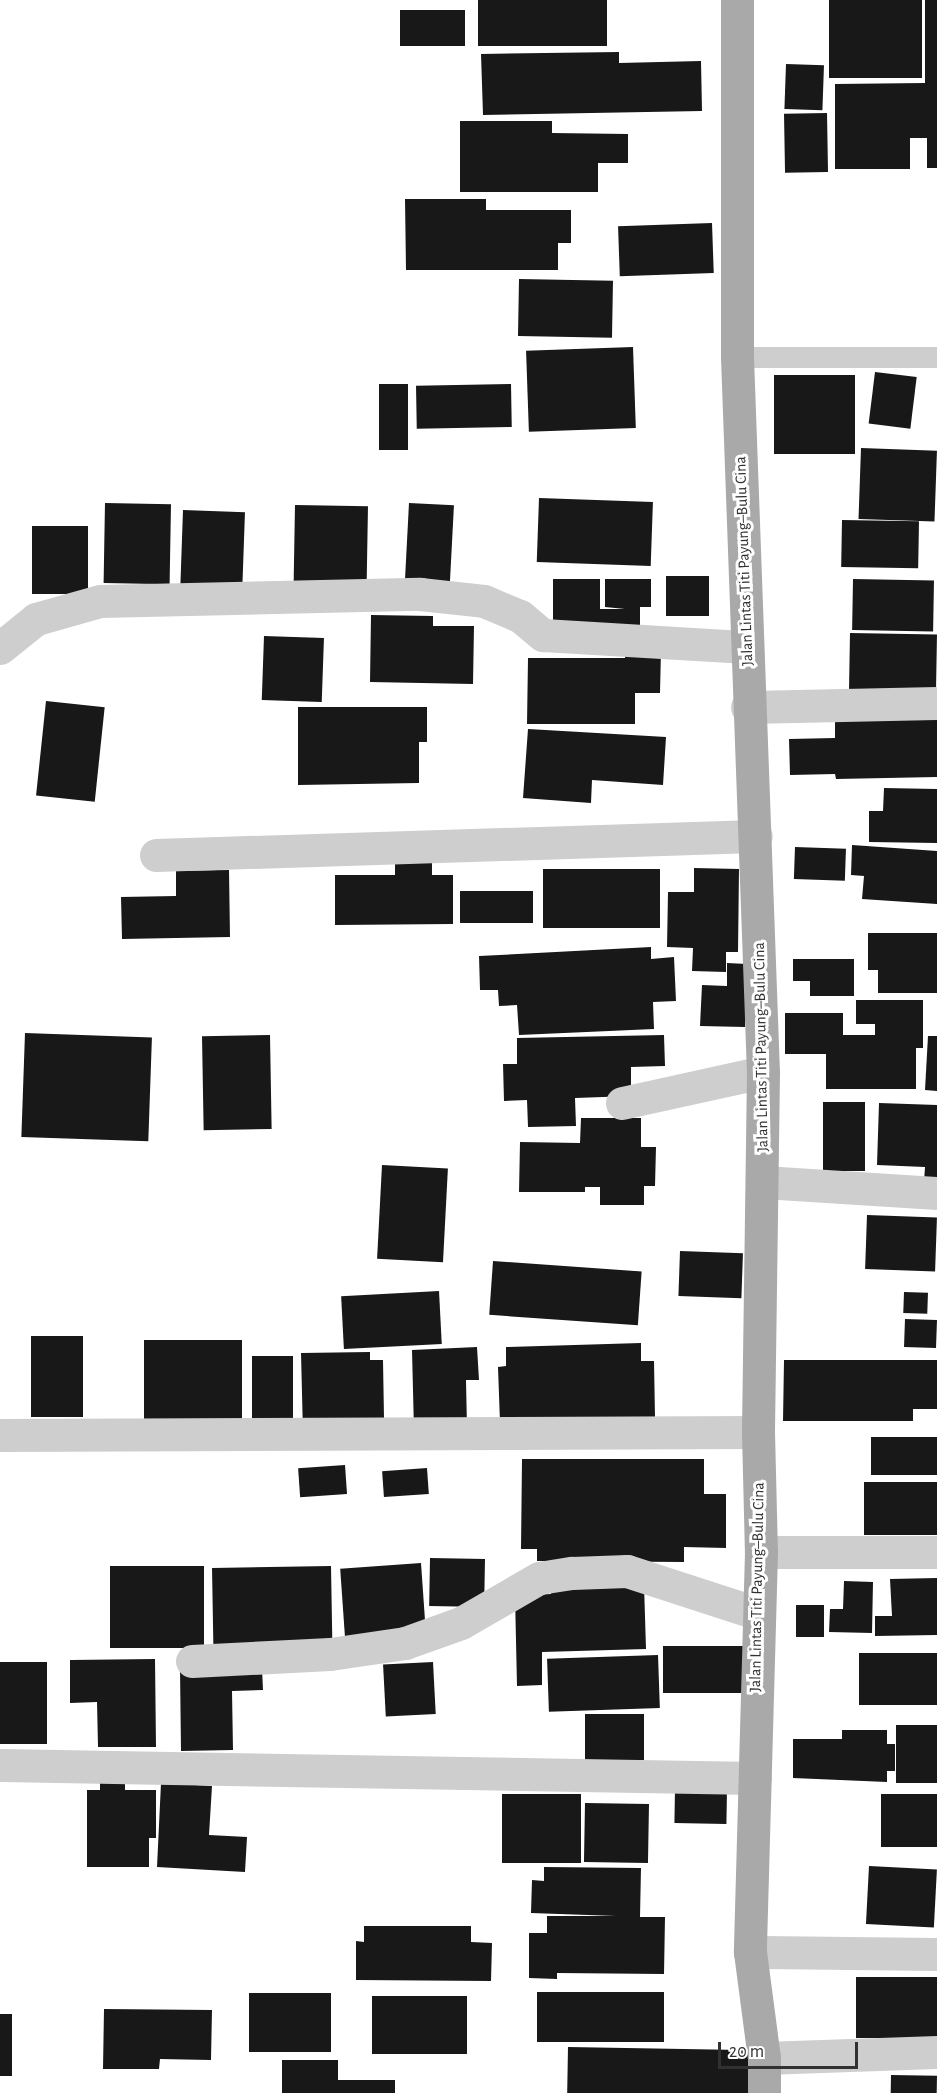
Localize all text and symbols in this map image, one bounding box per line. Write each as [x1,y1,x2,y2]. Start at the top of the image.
street label: Jalan Lintas Titi Payung–Bulu Cina [731,456,757,666]
street label: Jalan Lintas Titi Payung–Bulu Cina [750,942,772,1152]
street label: Jalan Lintas Titi Payung–Bulu Cina [746,1482,768,1692]
scale bar [721,2030,860,2068]
text: 20 m [729,2043,764,2061]

